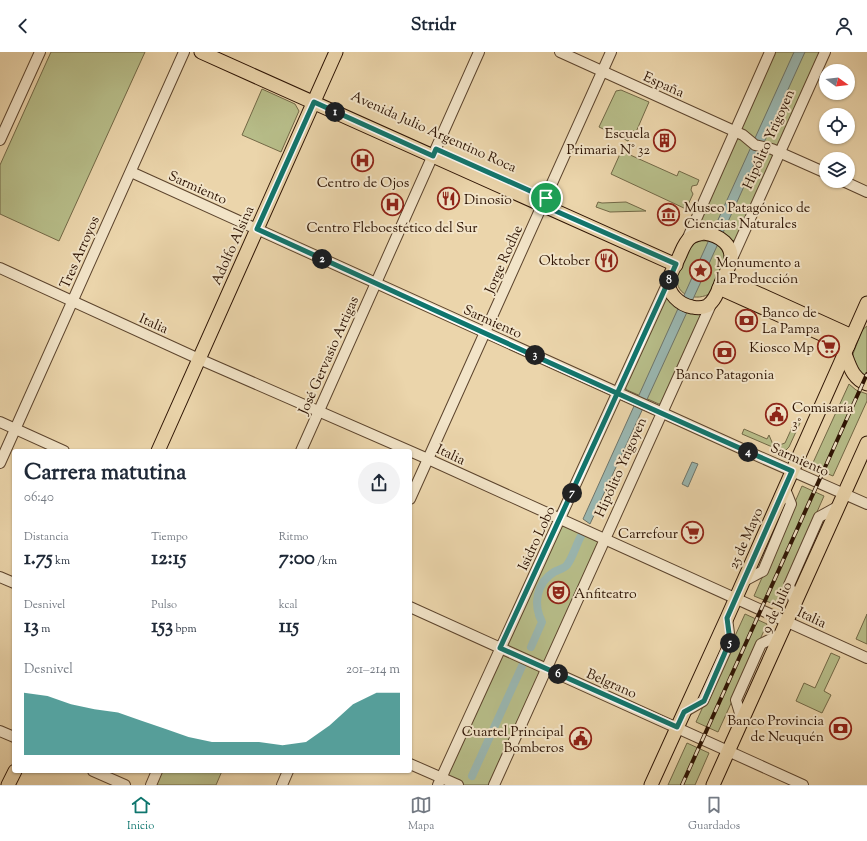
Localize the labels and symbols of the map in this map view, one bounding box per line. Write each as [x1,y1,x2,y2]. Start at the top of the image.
north arrow [819,64,855,100]
street label: España [640,68,687,104]
street label: Avenida Julio Argentino Roca [347,87,520,179]
street label: Hipólito Yrigoyen [739,87,801,193]
pin: 1 [325,102,345,122]
place label: Escuela Primaria N° 32 [567,125,651,161]
building icon: Escuela Primaria N° 32 [652,128,678,154]
hospital icon: Centro de Ojos [350,147,376,173]
street label: Sarmiento [165,167,230,211]
place label: Centro de Ojos [317,174,409,194]
pin [529,181,563,215]
restaurant icon: Dinosio [436,186,462,212]
place label: Dinosio [464,191,512,211]
hospital icon: Centro Fleboestético del Sur [379,192,405,218]
place label: Museo Patagónico de Ciencias Naturales [684,199,810,235]
museum icon: Museo Patagónico de Ciencias Naturales [656,202,682,228]
street label: Adolfo Alsina [207,203,260,289]
street label: Tres Arroyos [56,213,106,292]
place label: Centro Fleboestético del Sur [306,219,478,239]
street label: Jorge Rodhe [480,222,529,298]
restaurant icon: Oktober [593,247,619,273]
pin: 2 [312,249,332,269]
place label: Oktober [539,252,591,272]
place label: Monumento a la Producción [716,254,801,290]
place icon: Monumento a la Producción [688,257,714,283]
pin: 8 [659,270,679,290]
street label: José Gervasio Artigas [294,293,365,419]
street label: Sarmiento [460,301,525,345]
place label: Banco de La Pampa [762,304,820,340]
bank icon: Banco de La Pampa [734,307,760,333]
street label: Italia [135,310,172,340]
supermarket icon: Kiosco Mp [816,334,842,360]
bank icon: Banco Patagonia [712,339,738,365]
place label: Kiosco Mp [749,339,814,359]
pin: 3 [525,345,545,365]
place label: Banco Patagonia [676,366,775,386]
place label: Comisaría 3° [792,399,854,435]
public building icon: Comisaría 3° [764,402,790,428]
street label: Hipólito Yrigoyen [591,415,653,521]
street label: Sarmiento [767,439,832,483]
street label: Italia [432,440,469,471]
pin: 4 [738,442,758,462]
pin: 7 [562,483,582,503]
street label: Isidro Lobo [514,503,562,574]
street label: 25 de Mayo [724,505,769,573]
supermarket icon: Carrefour [680,520,706,546]
place label: Carrefour [618,525,679,545]
street label: 9 de Julio [757,579,799,637]
theatre icon: Anfiteatro [545,580,571,606]
place label: Anfiteatro [574,585,637,605]
street label: Italia [793,603,830,634]
pin: 5 [720,633,740,653]
pin: 6 [548,664,568,684]
street label: Belgrano [583,665,640,705]
place label: Banco Provincia de Neuquén [727,712,825,748]
bank icon: Banco Provincia de Neuquén [827,715,853,741]
place label: Cuartel Principal Bomberos [462,723,564,759]
public building icon: Cuartel Principal Bomberos [567,726,593,752]

